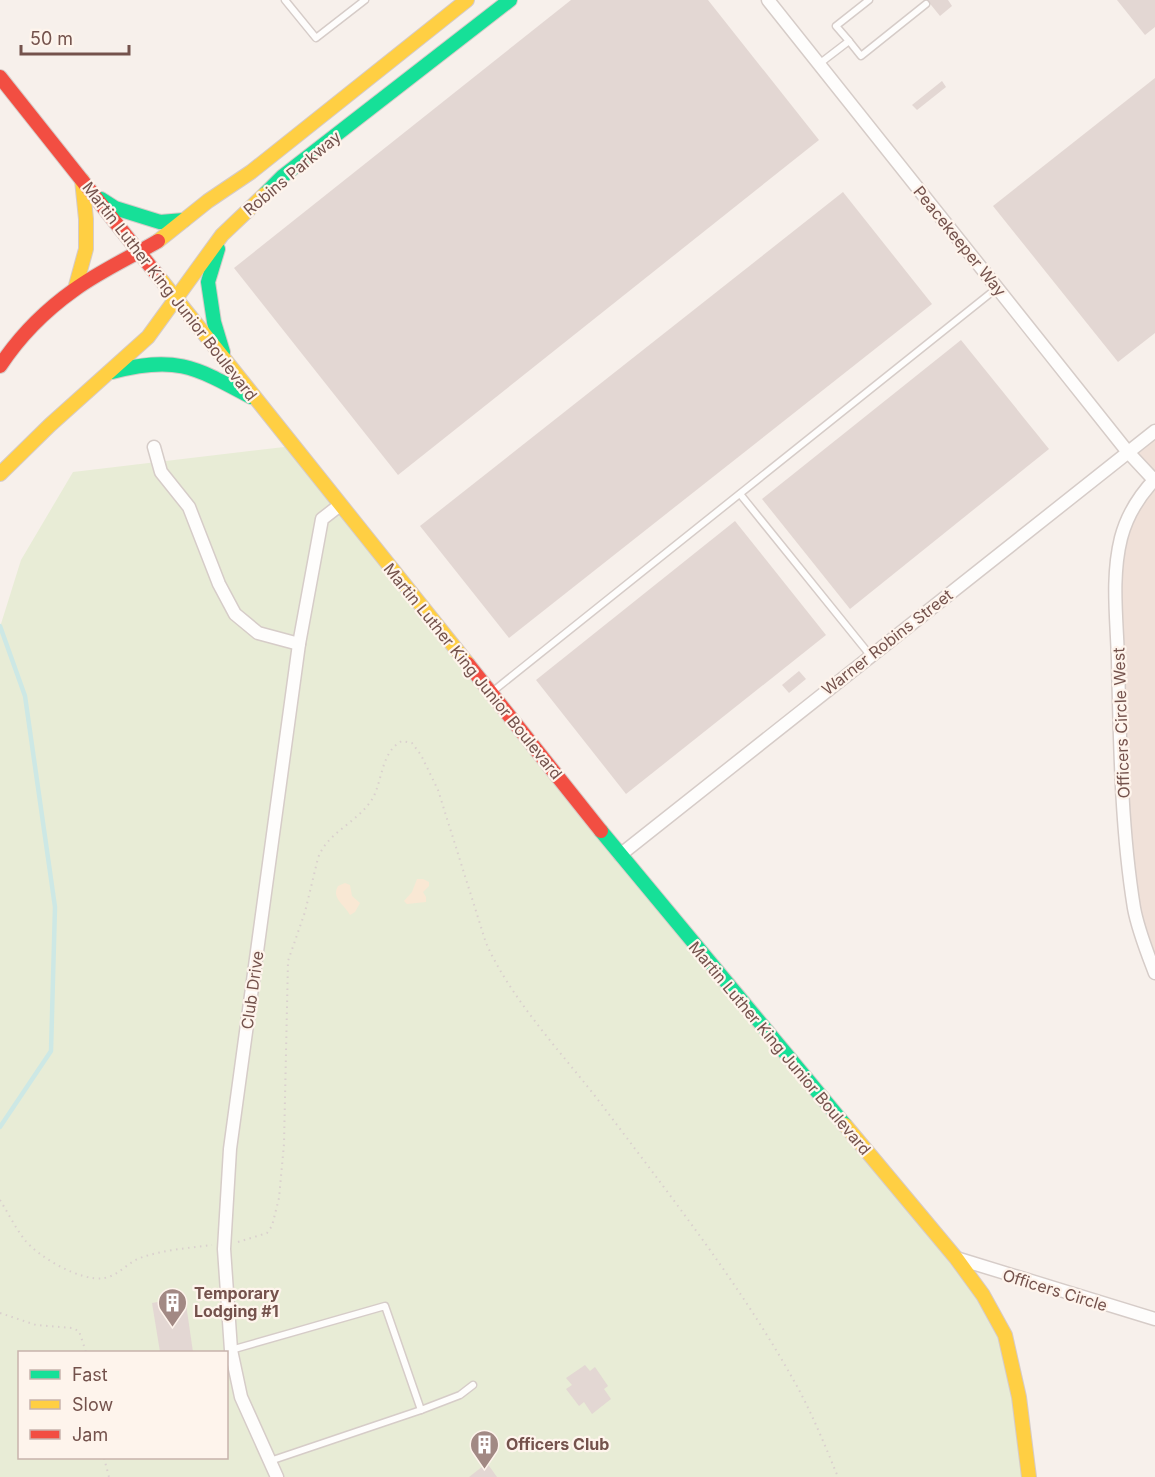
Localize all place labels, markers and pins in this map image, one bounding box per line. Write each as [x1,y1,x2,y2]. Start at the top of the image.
place label: Temporary Lodging #1 [194,1283,280,1321]
building icon: Temporary Lodging #1 [157,1286,189,1328]
building icon: Officers Club [469,1428,501,1470]
place label: Officers Club [506,1434,609,1454]

